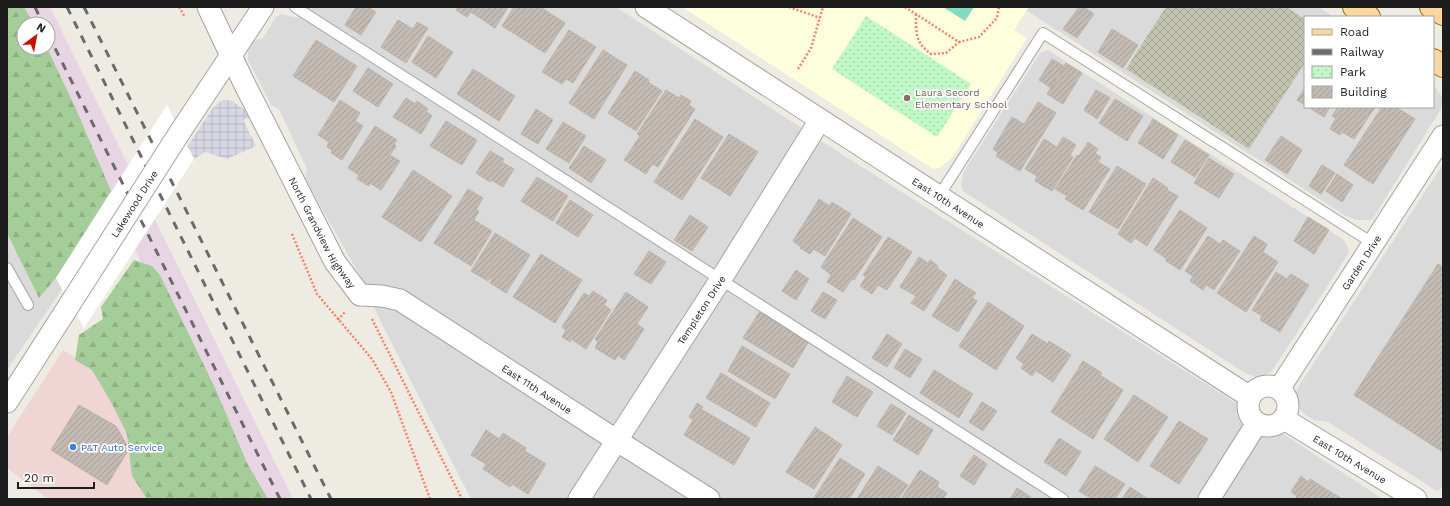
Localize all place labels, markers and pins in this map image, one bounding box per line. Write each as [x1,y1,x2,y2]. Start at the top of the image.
place label: Laura Secord Elementary School [915,87,1007,110]
marker: Laura Secord Elementary School [902,93,912,103]
marker: P&T Auto Service [68,442,78,452]
place label: P&T Auto Service [81,442,163,453]

